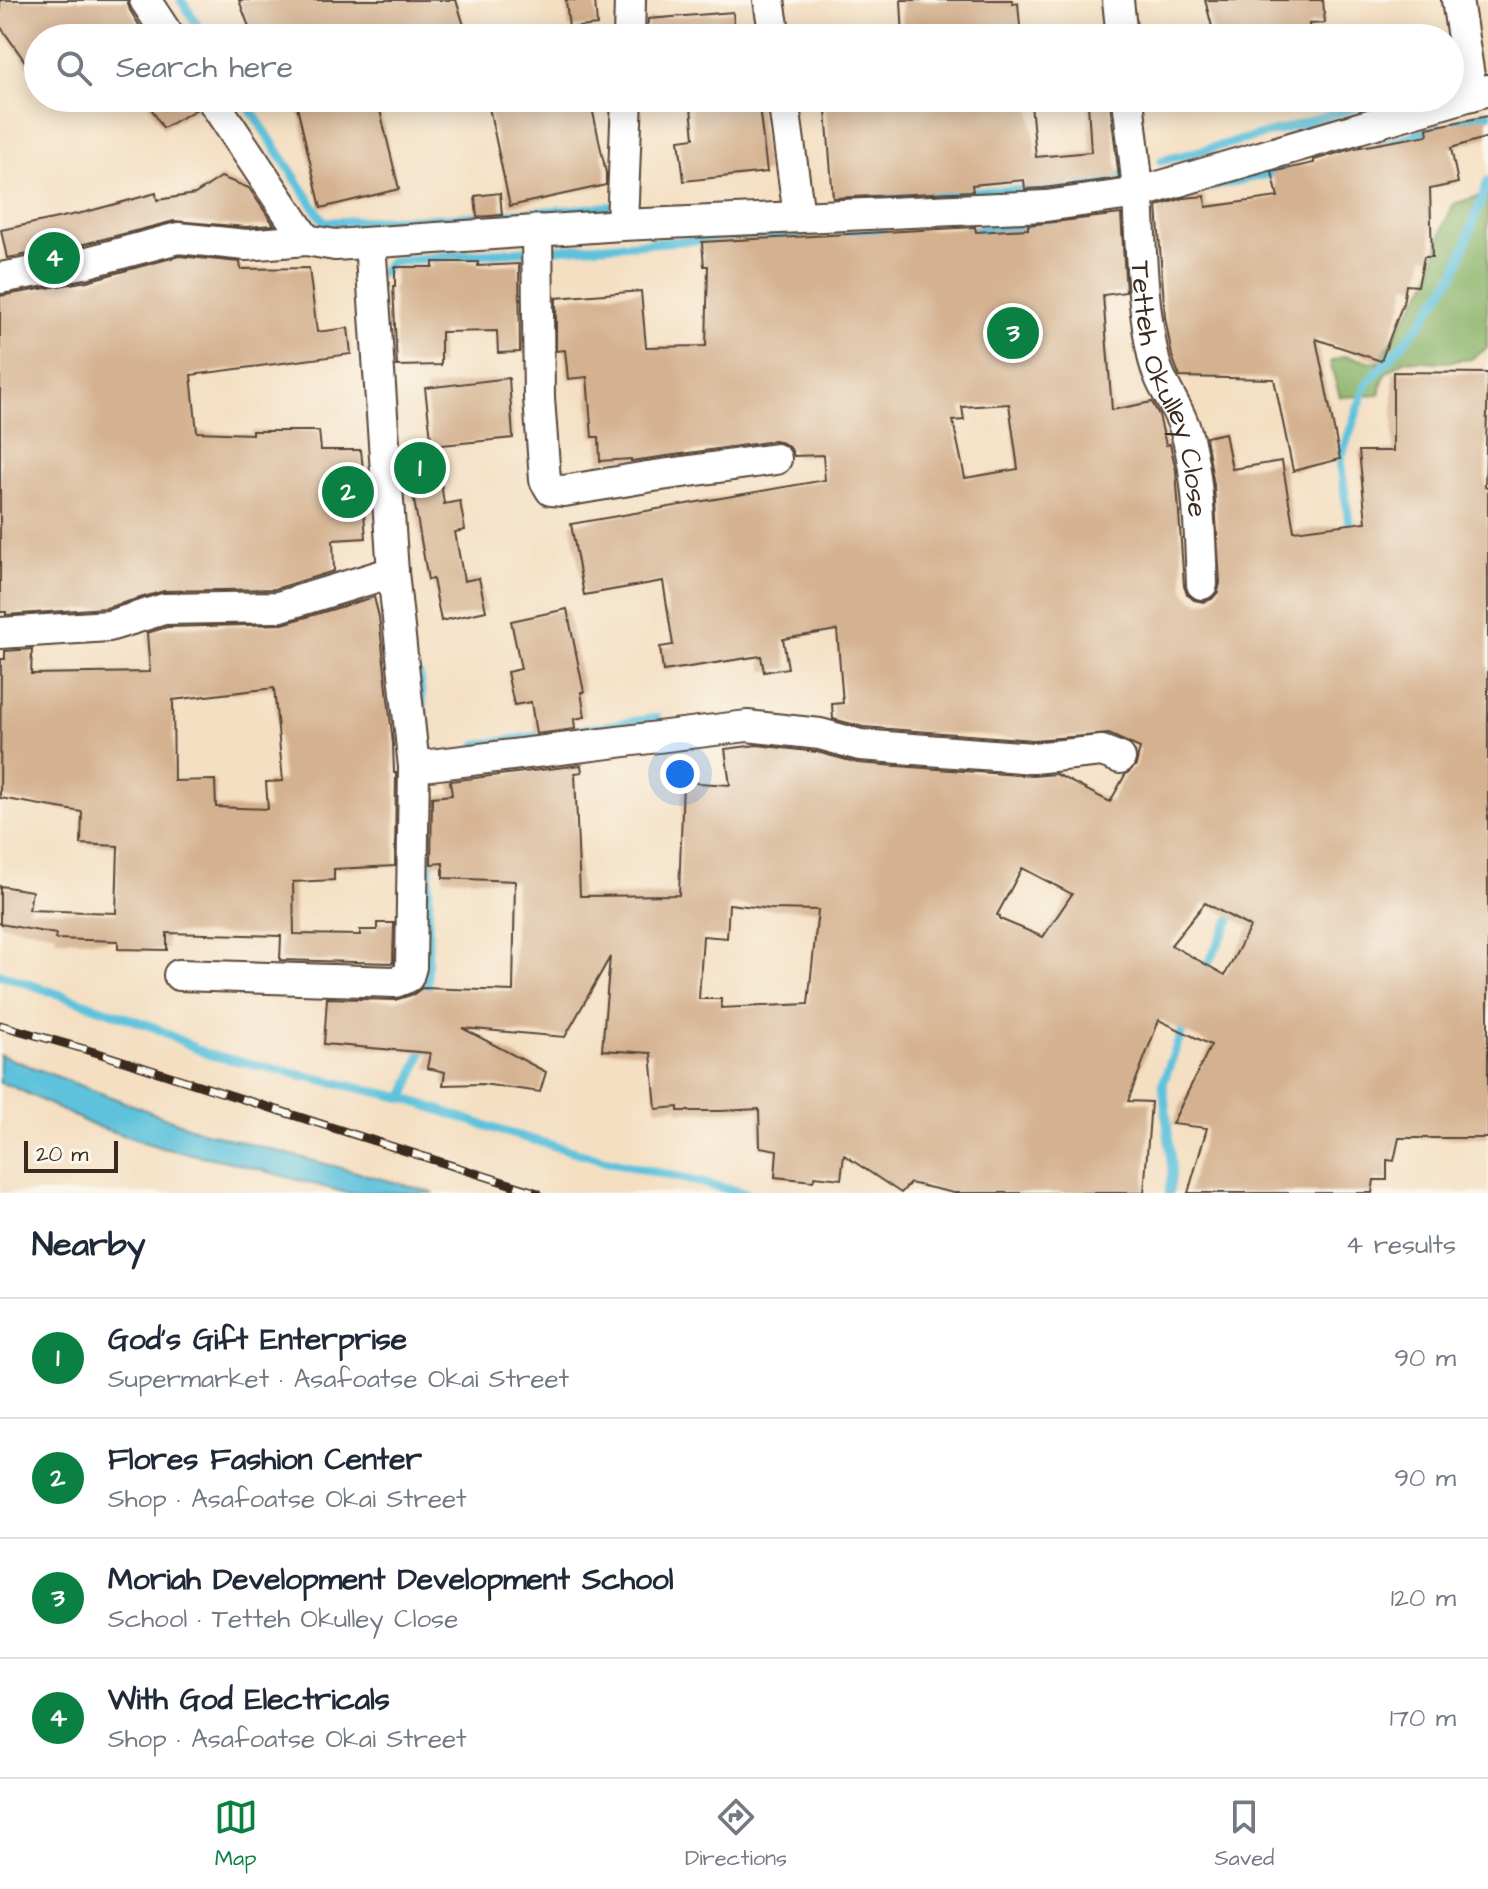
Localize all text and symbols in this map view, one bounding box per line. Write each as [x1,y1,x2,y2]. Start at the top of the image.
search box [24,24,1464,112]
icon: search [52,46,96,90]
text: Search here [116,47,293,89]
pin: 4 [28,228,80,288]
street label: Tetteh Okulley Close [1120,259,1217,519]
pin: 3 [987,303,1039,363]
pin: 1 [394,438,446,498]
pin: 2 [322,462,374,522]
your location [660,754,700,794]
scale bar [24,1137,118,1173]
text: 20 m [36,1139,88,1170]
text: Nearby [32,1221,146,1269]
text: 4 results [1346,1227,1456,1263]
text: God's Gift Enterprise [108,1319,407,1361]
text: 1 [56,1340,60,1376]
text: 90 m [1394,1340,1456,1376]
text: Supermarket · Asafoatse Okai Street [108,1361,569,1397]
text: Flores Fashion Center [108,1439,422,1481]
text: 2 [51,1460,65,1496]
text: 90 m [1394,1460,1456,1496]
text: Shop · Asafoatse Okai Street [108,1481,467,1517]
text: Moriah Development Development School [108,1559,673,1601]
text: 3 [51,1580,65,1616]
text: 120 m [1391,1580,1456,1616]
text: School · Tetteh Okulley Close [108,1601,458,1637]
text: With God Electricals [108,1679,390,1721]
text: 4 [49,1700,67,1736]
text: 170 m [1390,1700,1456,1736]
text: Shop · Asafoatse Okai Street [108,1721,467,1757]
tab: Map [214,1795,258,1874]
tab: Directions [685,1795,787,1874]
tab: Saved [1214,1795,1274,1874]

